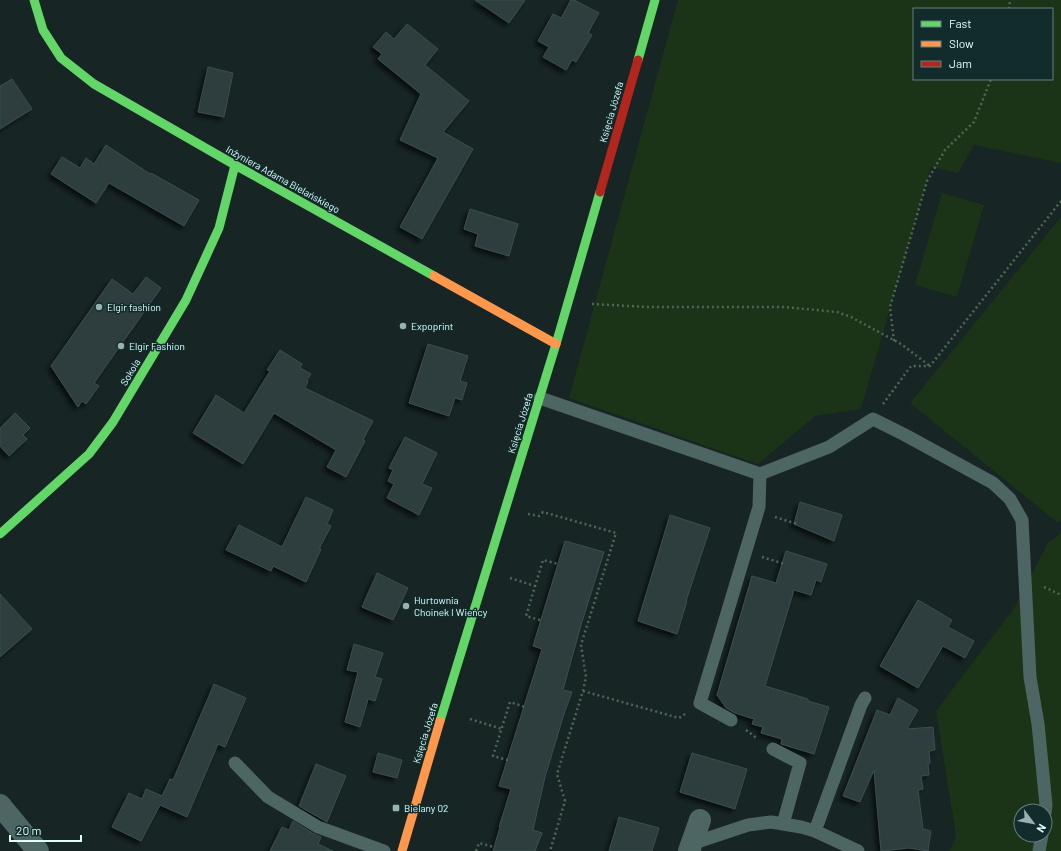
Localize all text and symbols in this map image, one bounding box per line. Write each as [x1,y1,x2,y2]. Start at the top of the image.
legend [913,8,1053,80]
text: Fast [949,16,972,30]
text: Slow [949,36,974,50]
text: Jam [949,56,972,70]
street label: Księcia Józefa [597,80,625,144]
street label: Inżyniera Adama Bielańskiego [224,143,342,215]
place label: Elgir fashion [107,301,161,313]
marker: Elgir fashion [94,302,104,312]
place label: Expoprint [411,320,454,332]
marker: Expoprint [398,321,408,331]
place label: Elgir Fashion [129,340,185,352]
marker: Elgir Fashion [116,341,126,351]
street label: Sokola [117,356,143,388]
street label: Księcia Józefa [505,391,535,455]
place label: Hurtownia Choinek I Wieńcy [414,594,488,618]
marker: Hurtownia Choinek I Wieńcy [401,601,411,611]
street label: Księcia Józefa [410,701,440,765]
place label: Bielany 02 [404,802,448,814]
marker: Bielany 02 [391,803,401,813]
north arrow [1013,803,1053,843]
scale bar [10,817,81,843]
text: N [1034,822,1049,835]
text: 20 m [16,823,42,837]

